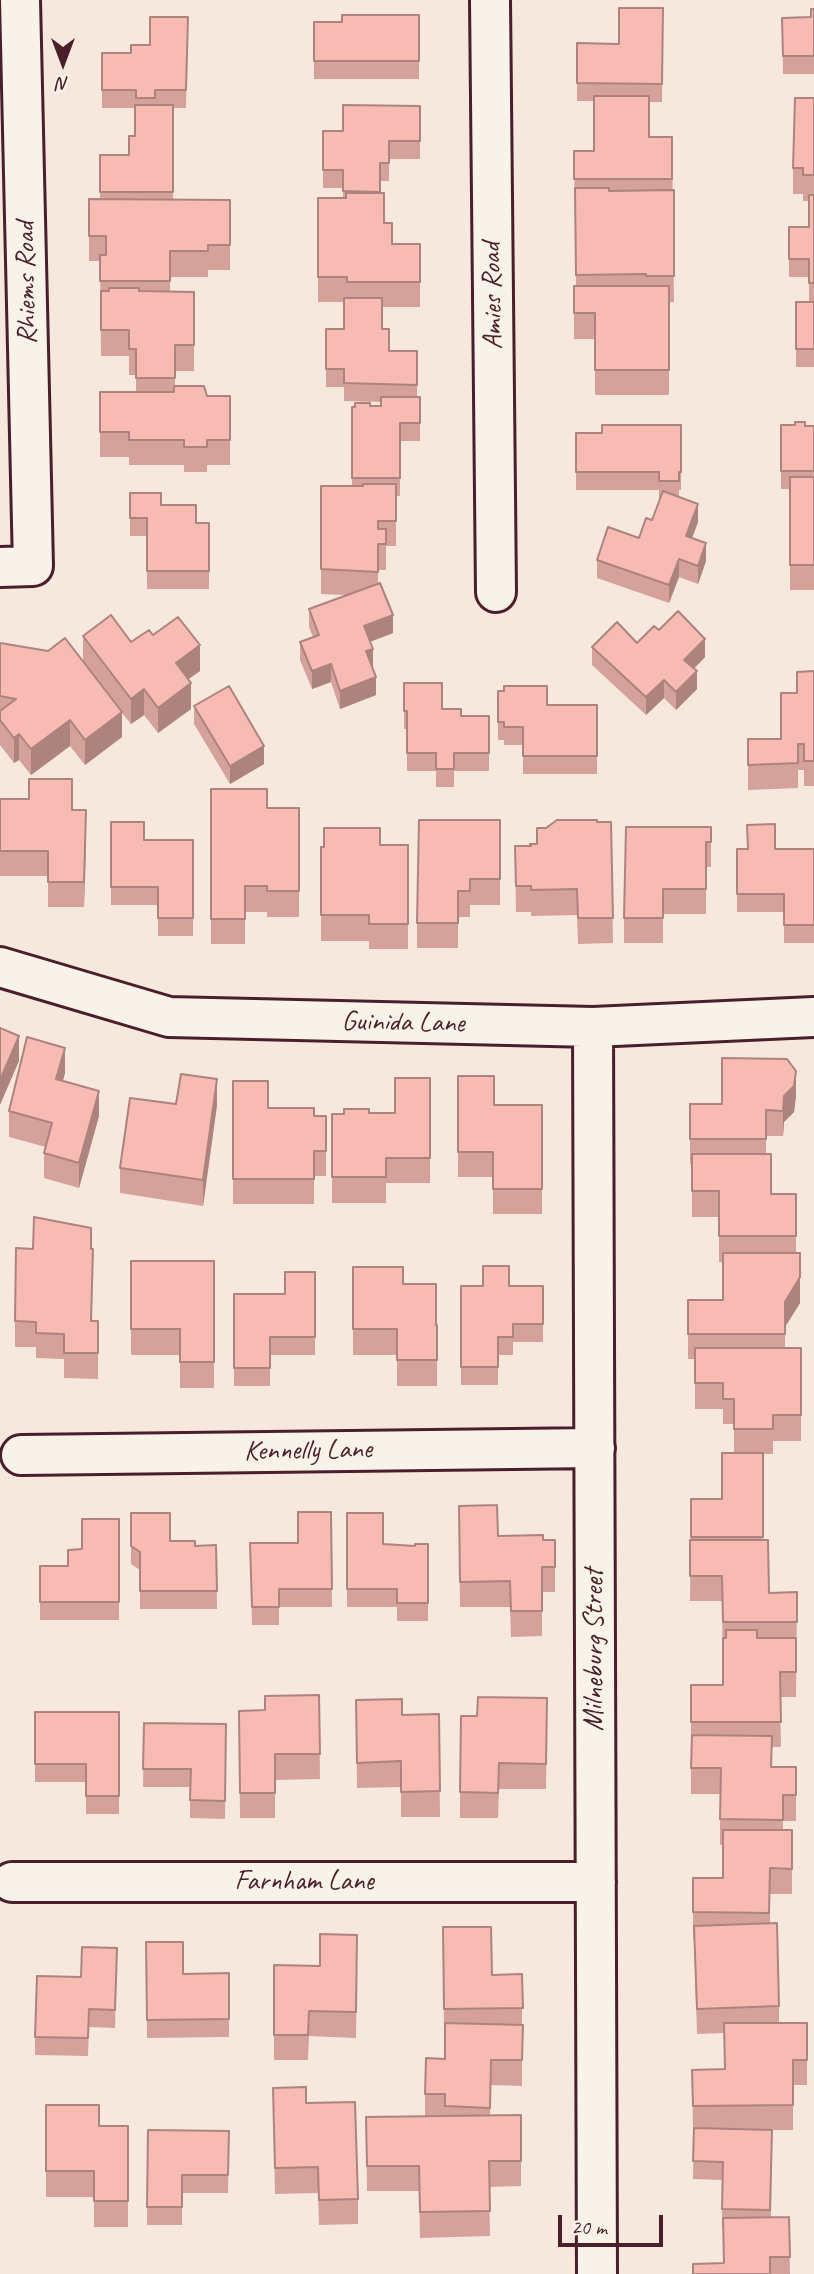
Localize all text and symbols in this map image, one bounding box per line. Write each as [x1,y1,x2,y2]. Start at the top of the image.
north arrow [28,28,98,98]
text: N [57,72,69,96]
street label: Rhiems Road [9,221,45,345]
street label: Amies Road [475,242,511,350]
street label: Guinida Lane [341,1005,465,1041]
street label: Kennelly Lane [244,1433,372,1469]
street label: Milneburg Street [578,1569,612,1731]
street label: Farnham Lane [234,1865,374,1899]
scale bar [562,2200,667,2244]
text: 20 m [571,2214,607,2240]

